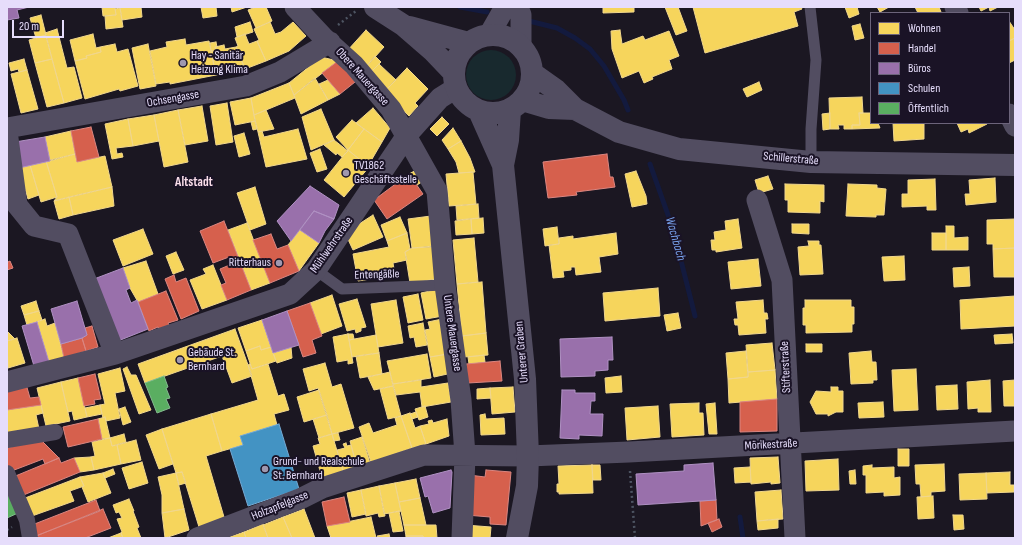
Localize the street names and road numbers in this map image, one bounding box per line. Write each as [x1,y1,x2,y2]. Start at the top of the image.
street label: Obere Mauergasse [332,45,392,109]
street label: Ochsengasse [146,87,200,111]
street label: Schillerstraße [763,149,819,169]
street label: Mühlwehrstraße [307,214,357,276]
street label: Entengäßle [354,267,400,283]
street label: Untere Mauergasse [440,294,464,372]
street label: Unterer Graben [512,321,532,383]
street label: Stifterstraße [777,341,795,393]
street label: Mörikestraße [744,436,798,454]
street label: Holzapfelgasse [249,488,311,524]

